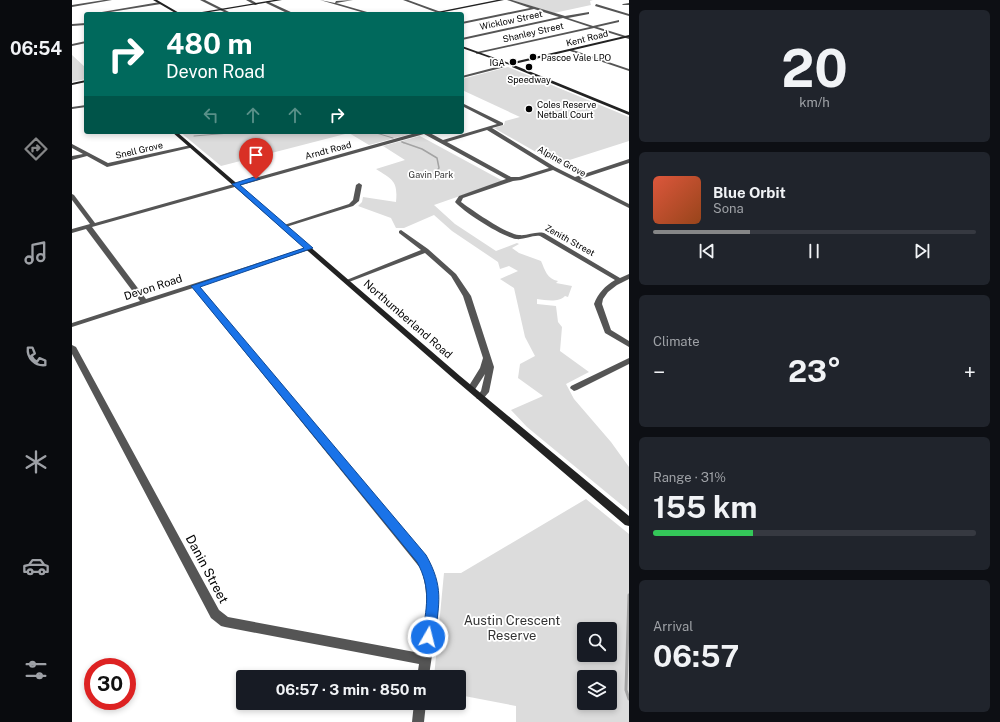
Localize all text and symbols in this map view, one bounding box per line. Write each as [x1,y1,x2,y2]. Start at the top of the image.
street label: Wicklow Street [479,8,544,32]
street label: Shanley Street [501,20,565,44]
text: 480 m [166,27,253,60]
street label: Kent Road [565,27,609,49]
icon: right [100,28,152,80]
text: 06:54 [10,38,62,59]
text: 20 [781,38,848,99]
marker: Pascoe Vale LPO [528,52,538,62]
place label: Pascoe Vale LPO [541,52,611,63]
place label: IGA [489,57,506,68]
marker: IGA [508,57,518,67]
text: Devon Road [166,61,265,82]
marker: Speedway [524,62,534,72]
place label: Speedway [507,74,551,85]
text: km/h [799,95,830,110]
place label: Coles Reserve Netball Court [537,99,596,120]
icon: left [200,104,222,126]
icon: ahead [242,104,264,126]
icon: ahead [284,104,306,126]
icon: right [326,104,348,126]
marker: Coles Reserve Netball Court [524,104,534,114]
icon: directions [22,135,50,163]
pin [239,138,273,179]
street label: Snell Grove [114,139,164,161]
street label: Arndt Road [304,139,352,161]
street label: Alpine Grove [536,143,588,179]
icon: arrive [245,144,267,166]
park label: Gavin Park [409,169,453,180]
text: Blue Orbit [713,184,786,201]
text: Sona [713,201,744,216]
street label: Zenith Street [543,222,597,258]
icon: music [22,239,50,267]
icon: previous [696,240,718,262]
icon: pause [803,240,825,262]
icon: next [911,240,933,262]
street label: Devon Road [122,272,184,302]
street label: Northumberland Road [361,277,455,361]
text: Climate [653,334,700,349]
icon: phone [22,343,50,371]
text: 23° [788,353,841,389]
text: − [653,359,665,385]
text: + [964,359,976,385]
icon: climate [22,448,50,476]
text: Range · 31% [653,470,726,485]
text: 155 km [653,489,757,525]
street label: Danin Street [183,532,231,606]
icon: car [22,552,50,580]
park label: Austin Crescent Reserve [464,613,560,643]
position arrow [407,616,449,658]
text: Arrival [653,619,693,634]
map controls [577,622,617,710]
button: search [577,622,617,662]
text: 06:57 [653,638,739,674]
icon: filters [22,656,50,684]
speed limit sign: 30 [84,658,136,710]
button: layers [577,670,617,710]
text: 06:57 · 3 min · 850 m [276,681,426,698]

